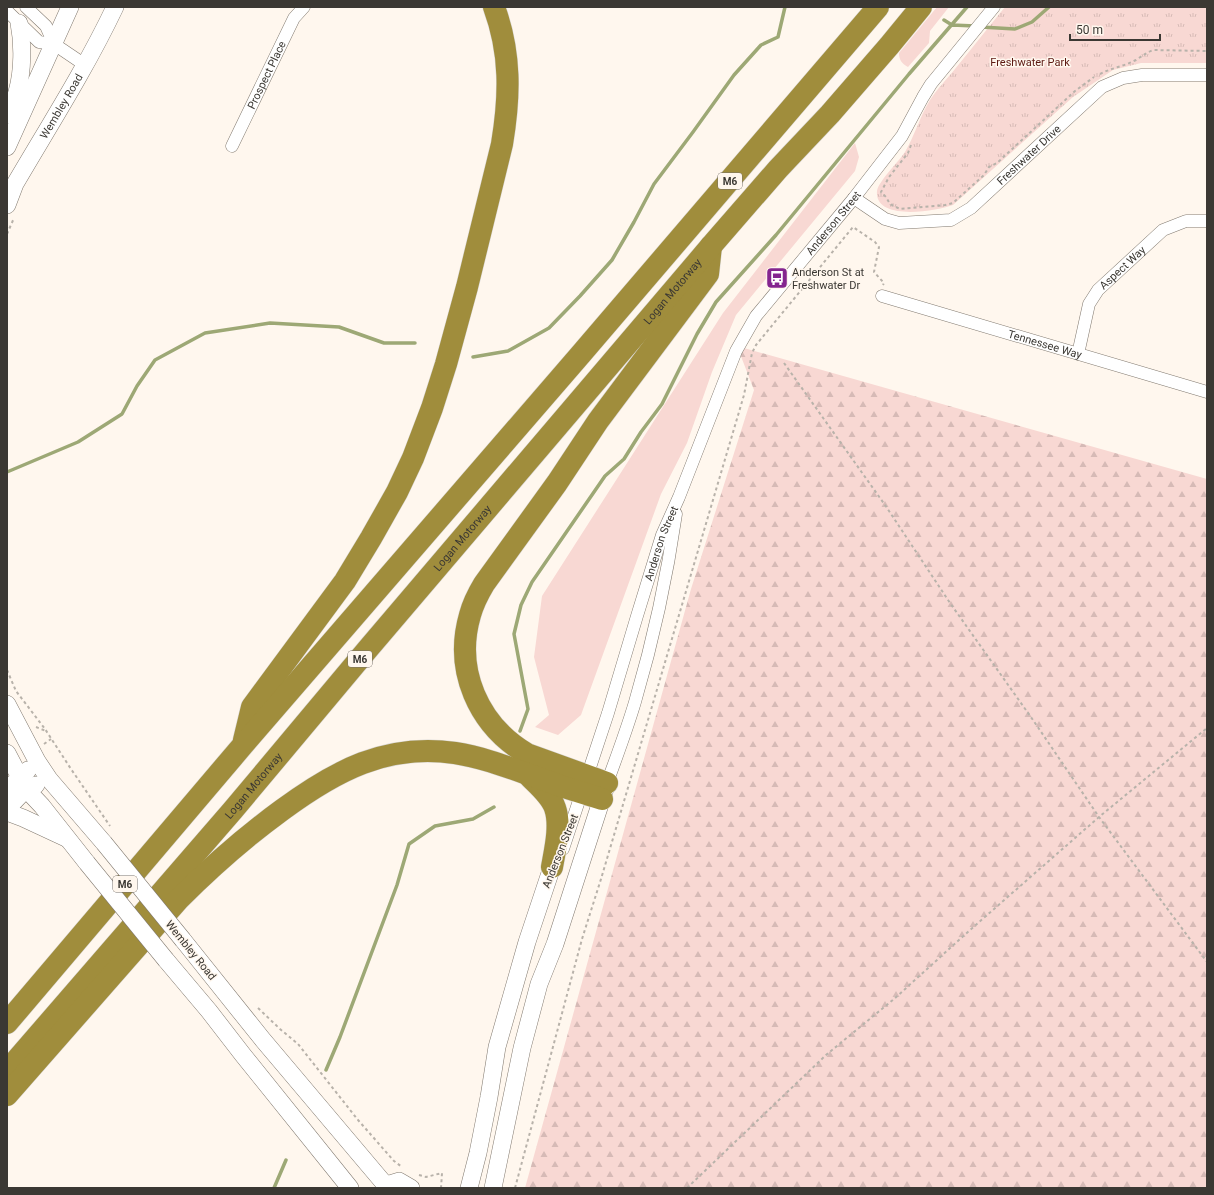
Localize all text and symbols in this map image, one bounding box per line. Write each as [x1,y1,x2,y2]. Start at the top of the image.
scale bar [1070,16,1160,42]
text: 50 m [1076,23,1103,37]
street label: Prospect Place [245,39,289,111]
park label: Freshwater Park [990,56,1070,69]
street label: Wembley Road [37,72,86,141]
street label: Freshwater Drive [994,122,1064,188]
road number: M6 [718,173,742,189]
street label: Anderson Street [804,188,864,258]
street label: Aspect Way [1097,243,1149,292]
street label: Logan Motorway [641,256,705,327]
bus stop icon: Anderson St at Freshwater Dr [764,265,790,291]
place label: Anderson St at Freshwater Dr [792,266,865,292]
street label: Tennessee Way [1006,328,1084,362]
street label: Logan Motorway [431,502,495,574]
street label: Anderson Street [642,504,681,583]
road number: M6 [348,651,372,667]
street label: Logan Motorway [222,750,286,822]
street label: Anderson Street [540,812,581,890]
road number: M6 [113,876,137,892]
street label: Wembley Road [163,918,219,983]

